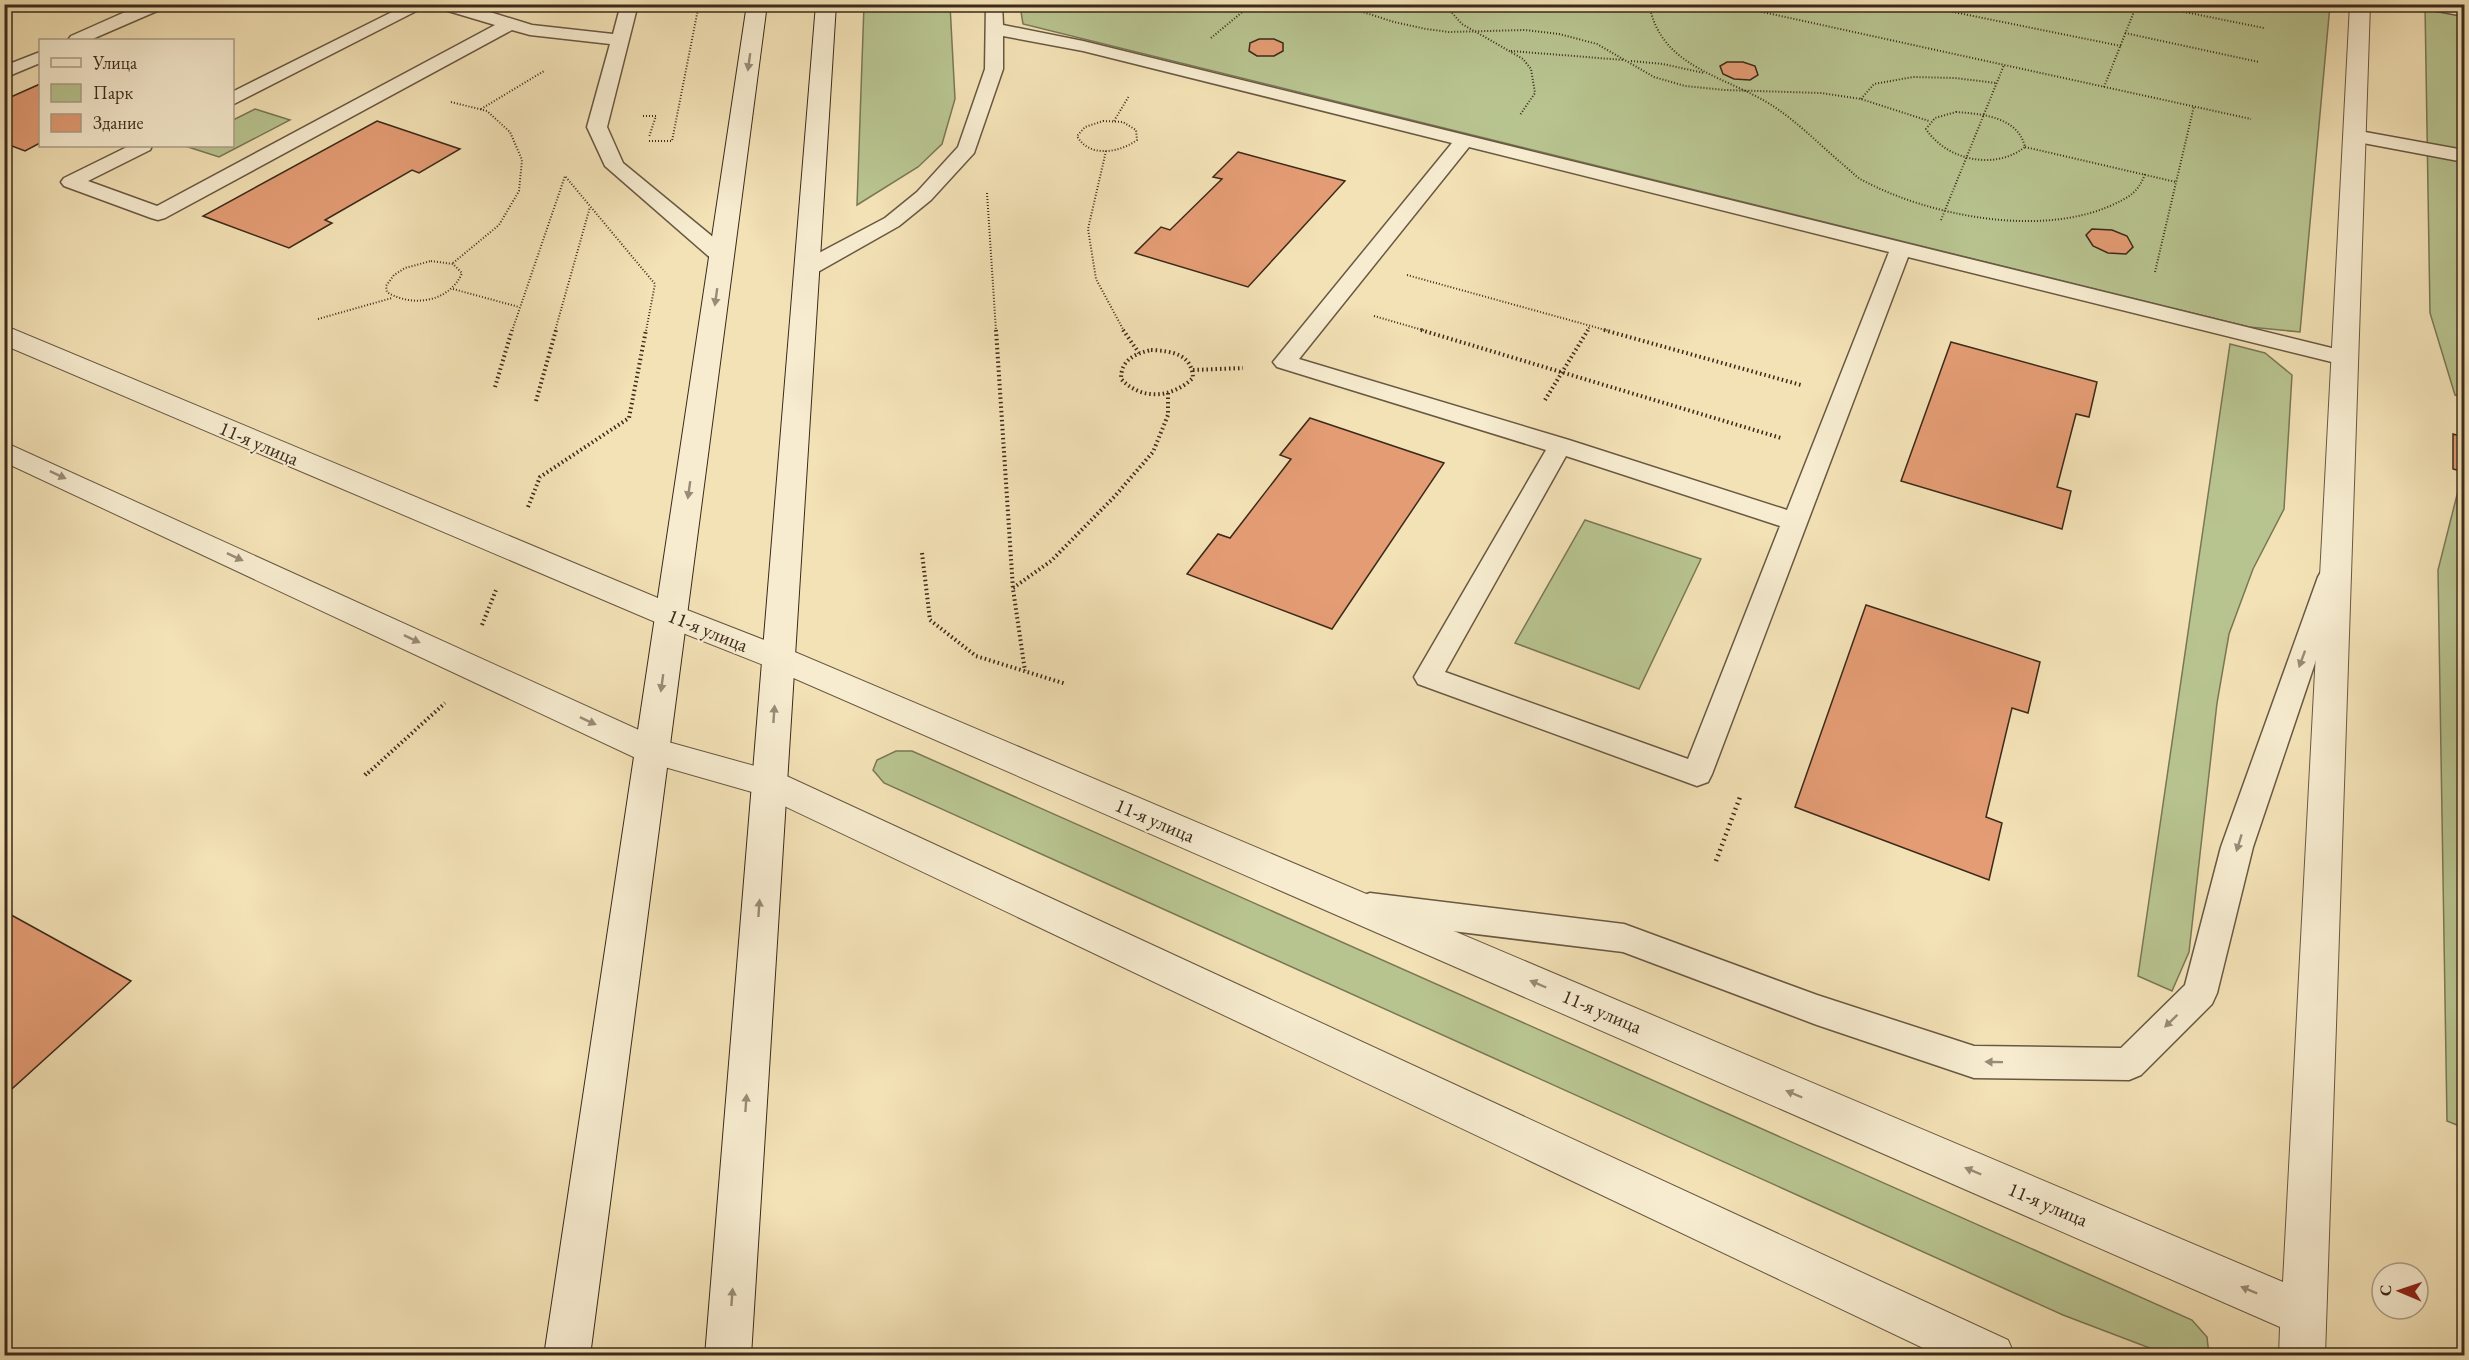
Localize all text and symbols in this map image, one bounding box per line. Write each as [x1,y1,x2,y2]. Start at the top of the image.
legend [39,39,234,147]
text: Улица [92,51,138,74]
one-way arrow [745,53,754,72]
text: Парк [93,81,133,104]
text: Здание [93,111,143,134]
one-way arrow [712,288,721,307]
street label: 11-я улица [215,415,303,471]
one-way arrow [49,471,66,480]
one-way arrow [684,481,693,500]
one-way arrow [226,552,243,561]
street label: 11-я улица [664,602,752,658]
one-way arrow [403,634,420,643]
one-way arrow [2296,650,2306,668]
one-way arrow [657,674,666,693]
one-way arrow [769,704,778,723]
one-way arrow [580,717,597,726]
street label: 11-я улица [1111,792,1199,848]
one-way arrow [2234,834,2243,852]
one-way arrow [755,899,764,918]
one-way arrow [1528,979,1546,989]
street label: 11-я улица [1558,983,1646,1039]
one-way arrow [2164,1014,2179,1028]
one-way arrow [1985,1057,2004,1067]
one-way arrow [1785,1089,1803,1098]
one-way arrow [741,1093,750,1112]
one-way arrow [1964,1166,1982,1175]
street label: 11-я улица [2004,1176,2092,1232]
north arrow [2370,1261,2430,1321]
text: С [2375,1284,2396,1297]
one-way arrow [2239,1285,2257,1295]
one-way arrow [727,1288,737,1307]

